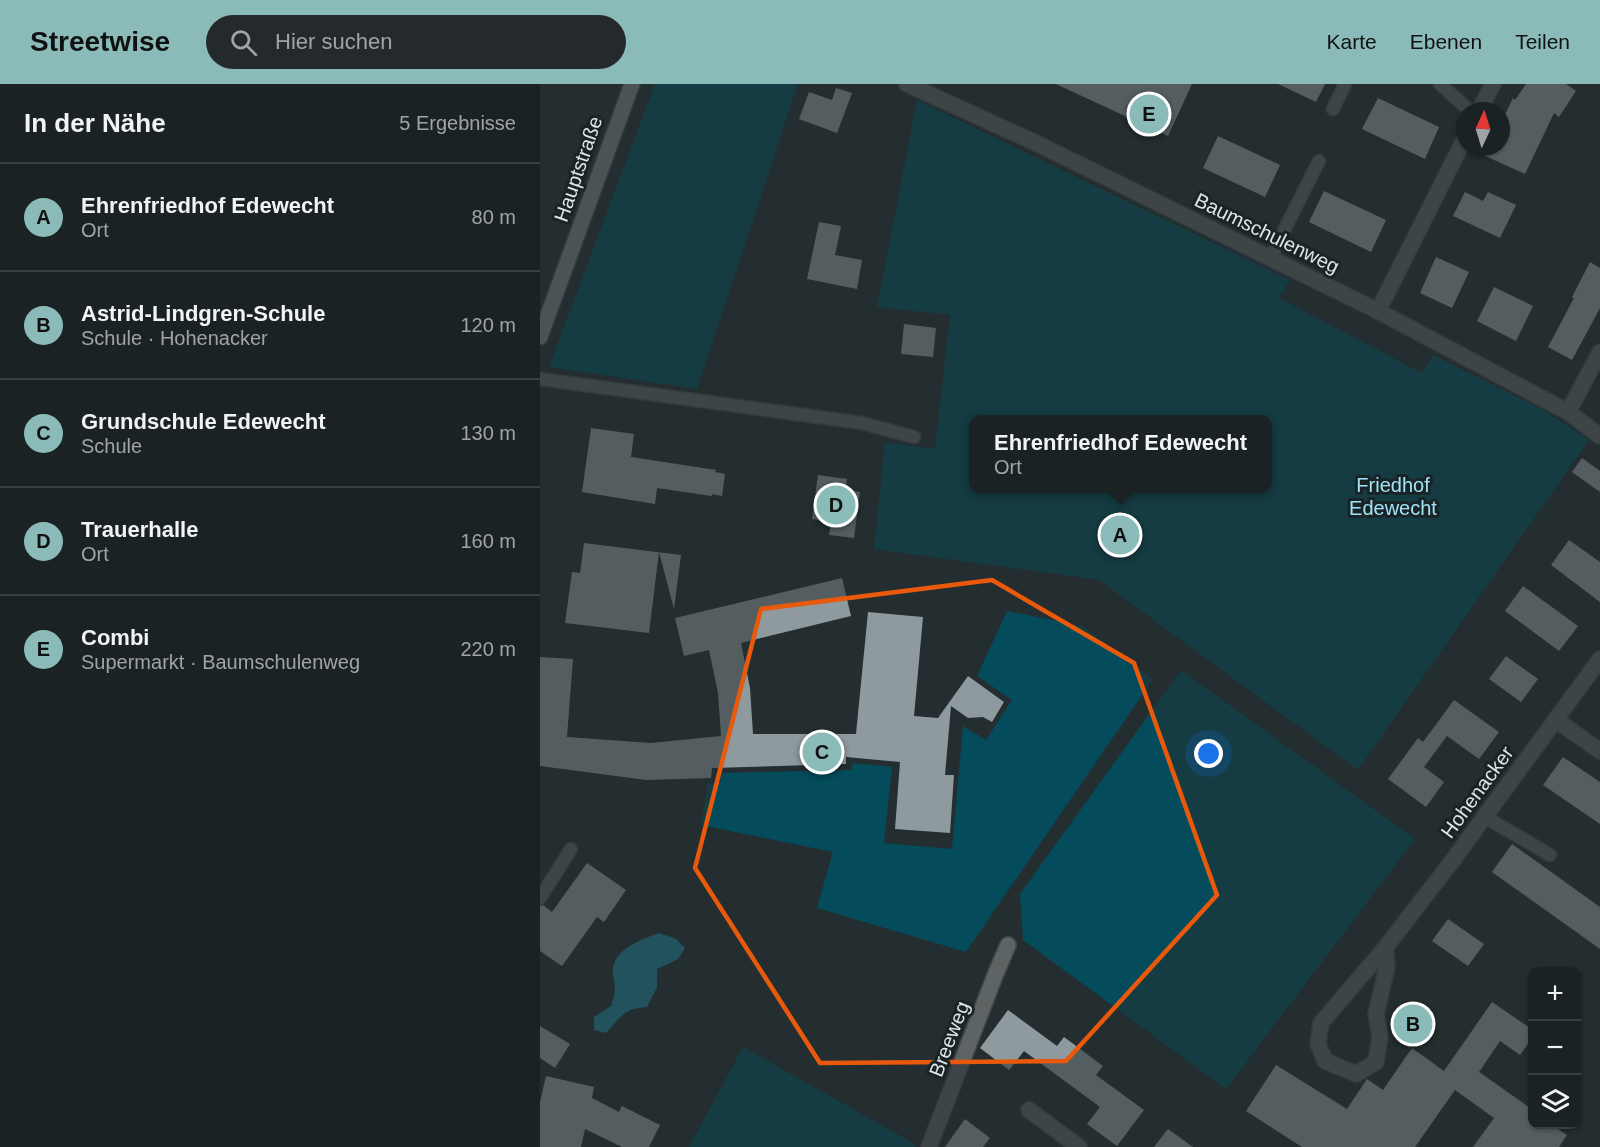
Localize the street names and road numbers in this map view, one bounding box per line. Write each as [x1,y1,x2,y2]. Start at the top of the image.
street label: Hauptstraße [550,113,606,225]
street label: Baumschulenweg [1191,189,1343,277]
street label: Hohenacker [1436,742,1518,842]
street label: Breeweg [925,998,973,1080]

